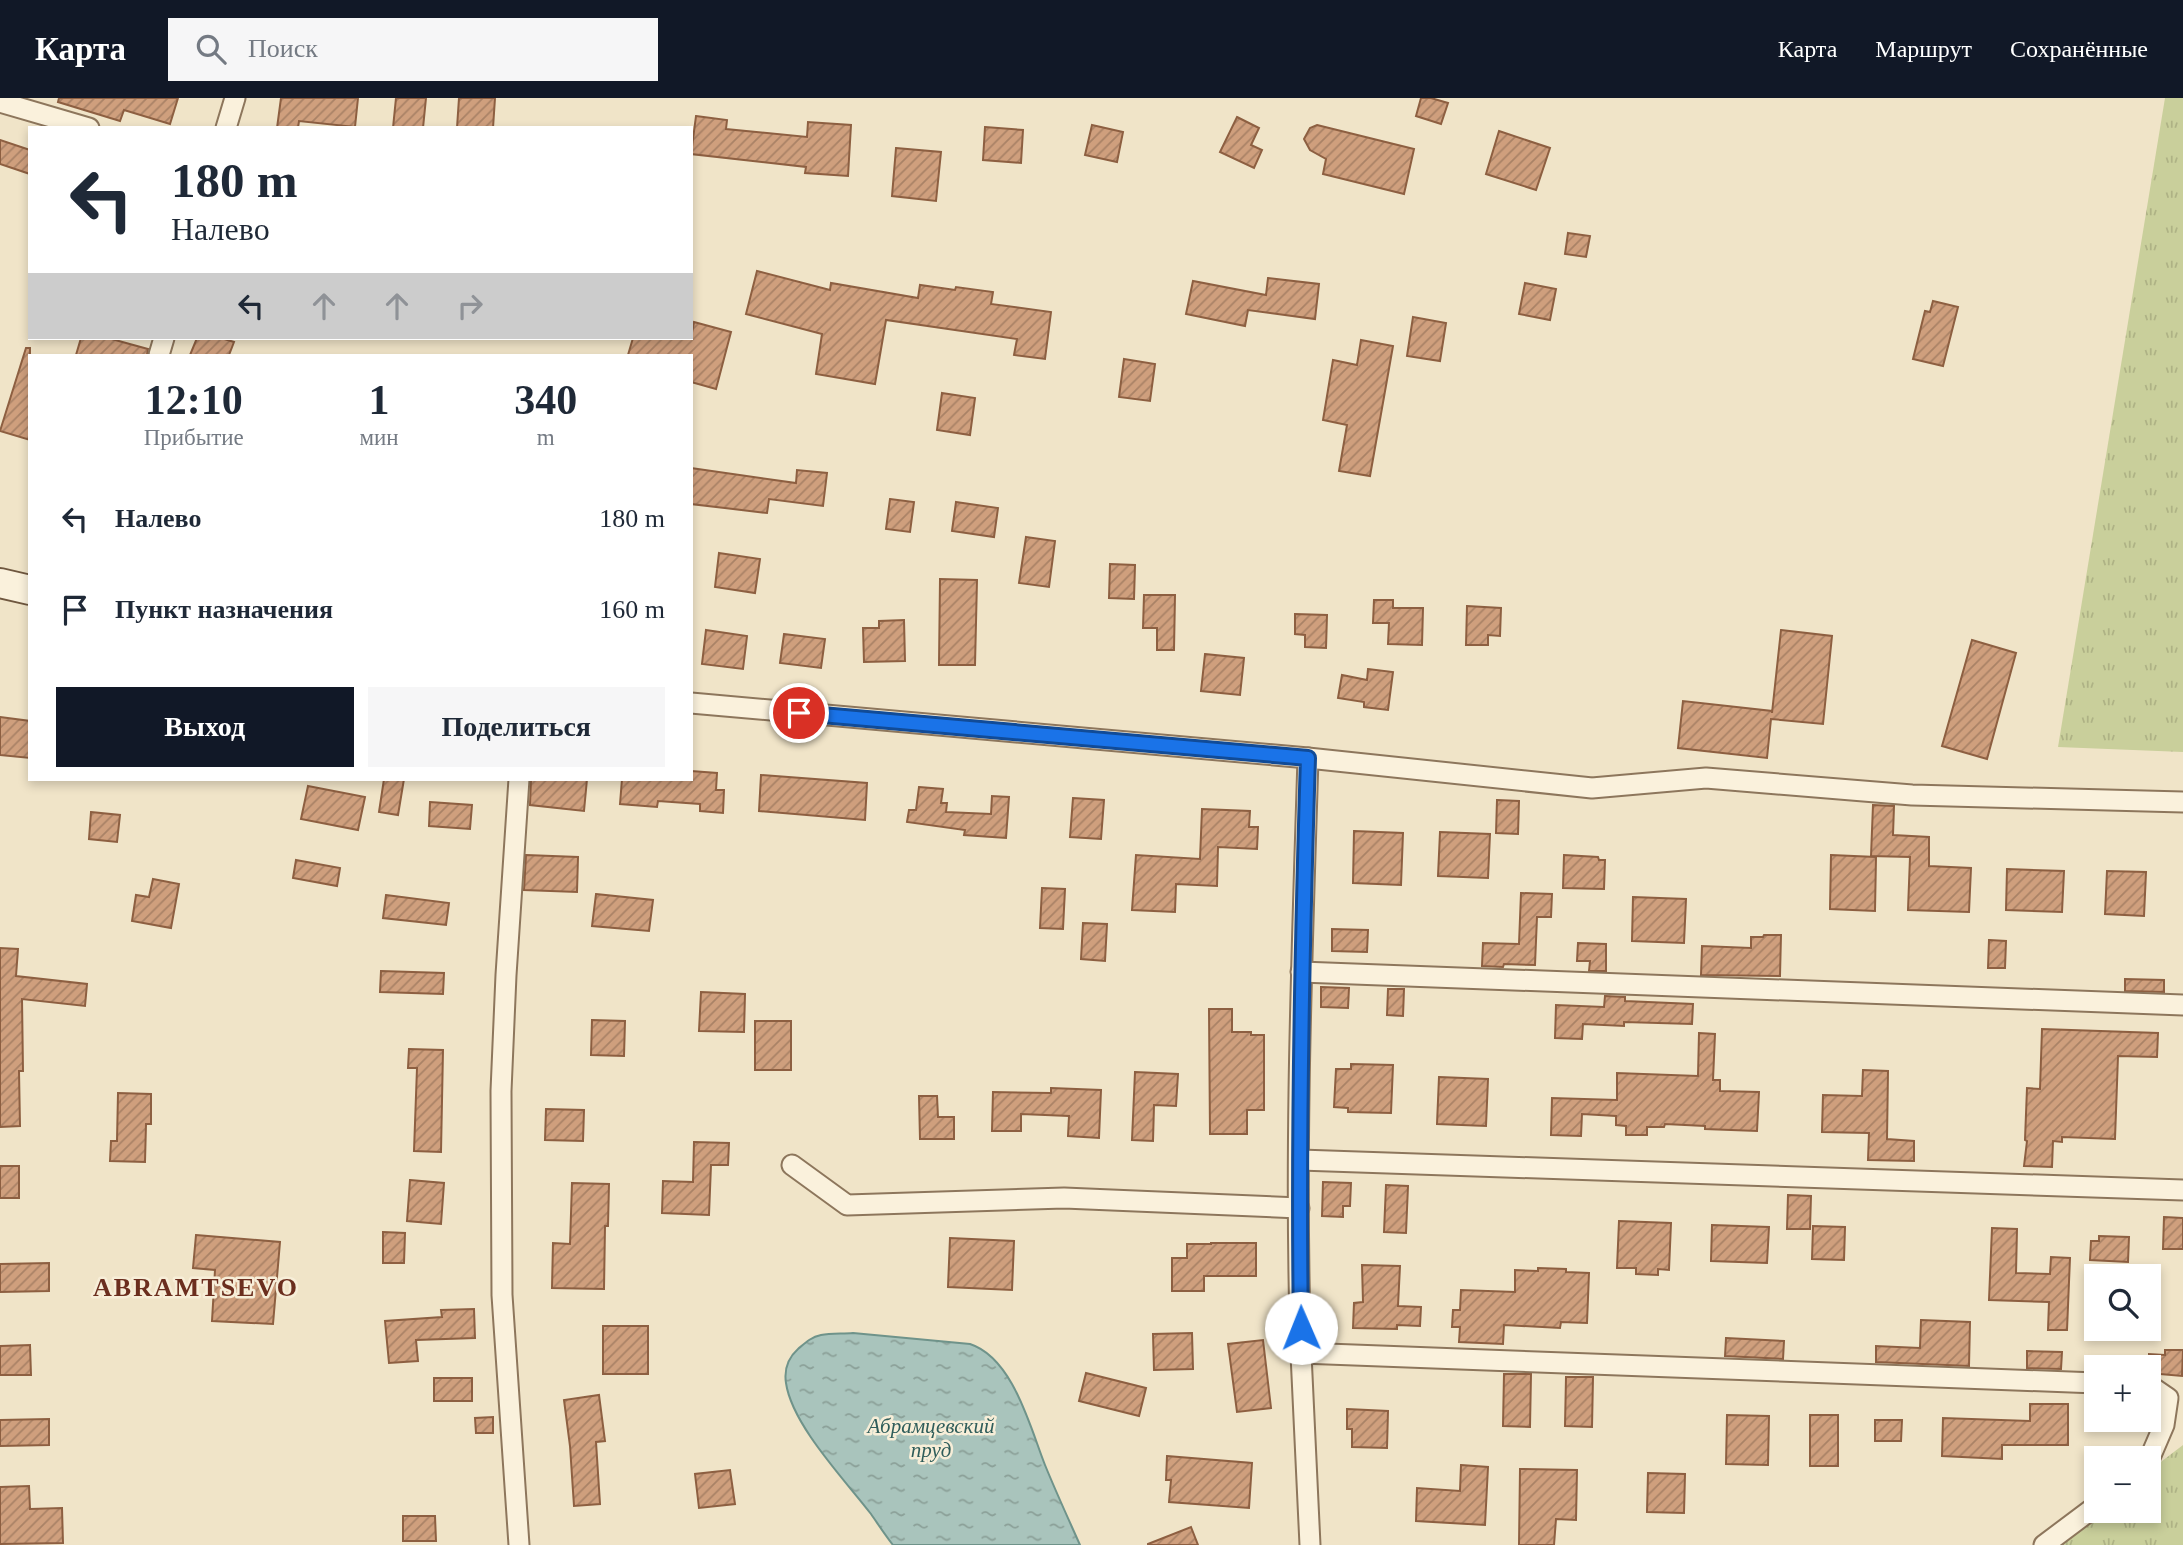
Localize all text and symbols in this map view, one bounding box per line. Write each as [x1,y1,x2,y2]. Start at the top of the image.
search box [168,18,658,81]
icon: search [192,30,230,68]
text: Карта [35,31,126,67]
text: Поиск [248,34,318,63]
text: Карта [1778,36,1837,62]
text: Маршрут [1875,36,1972,62]
text: Сохранённые [2010,36,2148,62]
text: 180 m [171,153,298,208]
icon: left [56,154,147,245]
text: Налево [171,211,270,247]
icon: left [232,287,270,325]
icon: ahead [305,287,343,325]
icon: ahead [378,287,416,325]
icon: right [451,287,489,325]
text: 12:10 [145,377,243,423]
text: 1 [369,377,390,423]
text: 340 [514,377,577,423]
text: Прибытие [144,425,244,450]
text: мин [359,425,399,450]
text: m [537,425,555,450]
icon: left [56,500,94,538]
text: Налево [115,504,201,533]
text: 180 m [599,504,665,533]
icon: arrive [56,591,94,629]
text: Пункт назначения [115,595,333,624]
text: 160 m [599,595,665,624]
pin [769,683,829,743]
button: Выход [56,687,354,767]
button: Поделиться [368,687,665,767]
icon: arrive [780,694,818,732]
map controls [2084,1264,2161,1523]
button: search [2084,1264,2161,1341]
district label: ABRAMTSEVO [93,1273,299,1302]
position arrow [1264,1291,1338,1365]
button: + [2084,1355,2161,1432]
water label: Абрамцевский пруд [866,1414,995,1462]
button: − [2084,1446,2161,1523]

